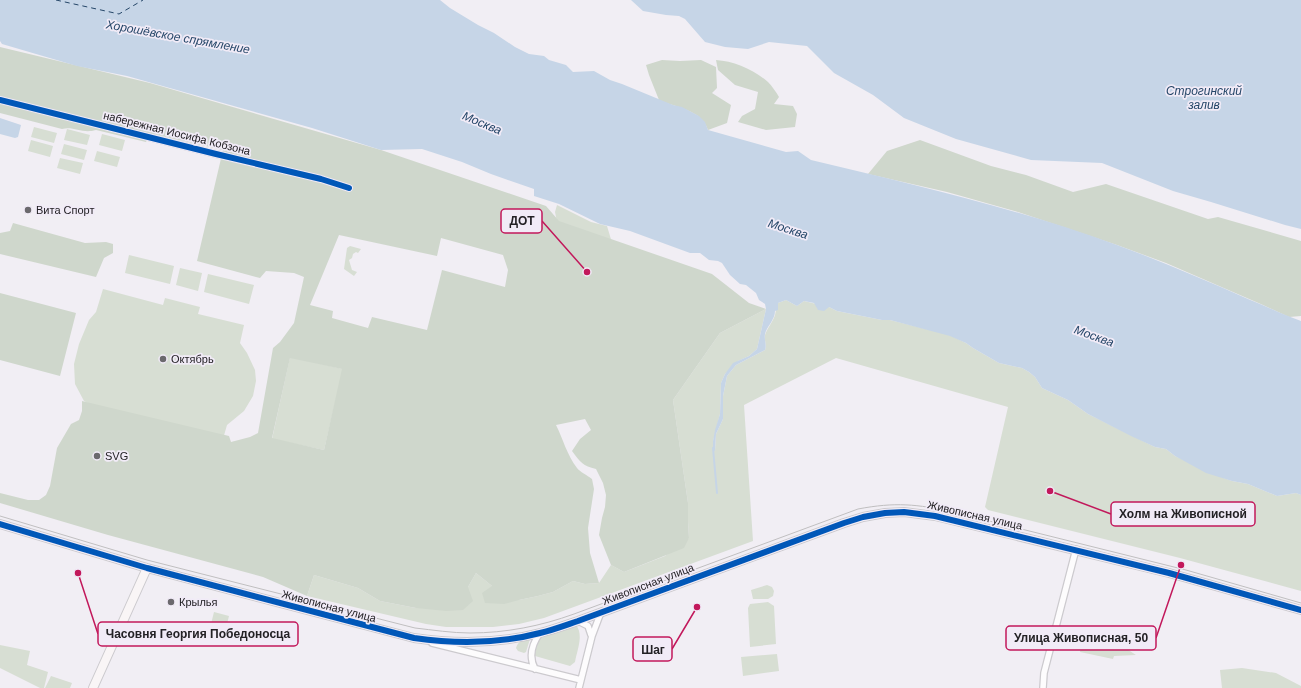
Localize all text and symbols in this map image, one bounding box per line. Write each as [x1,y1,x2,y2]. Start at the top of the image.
water label: Хорошёвское спрямление [104,17,251,57]
water label: Строгинский залив [1166,84,1242,112]
street label: набережная Иосифа Кобзона [102,109,252,157]
water label: Москва [460,109,504,138]
place label: Вита Спорт [36,204,95,216]
marker: Вита Спорт [23,205,33,215]
callout: ДОТ [501,209,542,233]
text: ДОТ [509,214,535,228]
water label: Москва [766,216,810,242]
water label: Москва [1072,322,1116,350]
place label: Октябрь [171,353,214,365]
marker: Октябрь [158,354,168,364]
place label: SVG [105,450,128,462]
marker: SVG [92,451,102,461]
street label: Живописная улица [926,498,1025,532]
callout: Холм на Живописной [1111,502,1255,526]
text: Холм на Живописной [1119,507,1247,521]
street label: Живописная улица [600,561,696,607]
street label: Живописная улица [281,588,378,625]
place label: Крылья [179,596,218,608]
marker: Крылья [166,597,176,607]
callout: Часовня Георгия Победоносца [98,622,298,646]
callout: Улица Живописная, 50 [1006,626,1156,650]
text: Часовня Георгия Победоносца [106,627,291,641]
text: Улица Живописная, 50 [1014,631,1148,645]
callout: Шаг [633,637,672,661]
text: Шаг [641,643,665,657]

